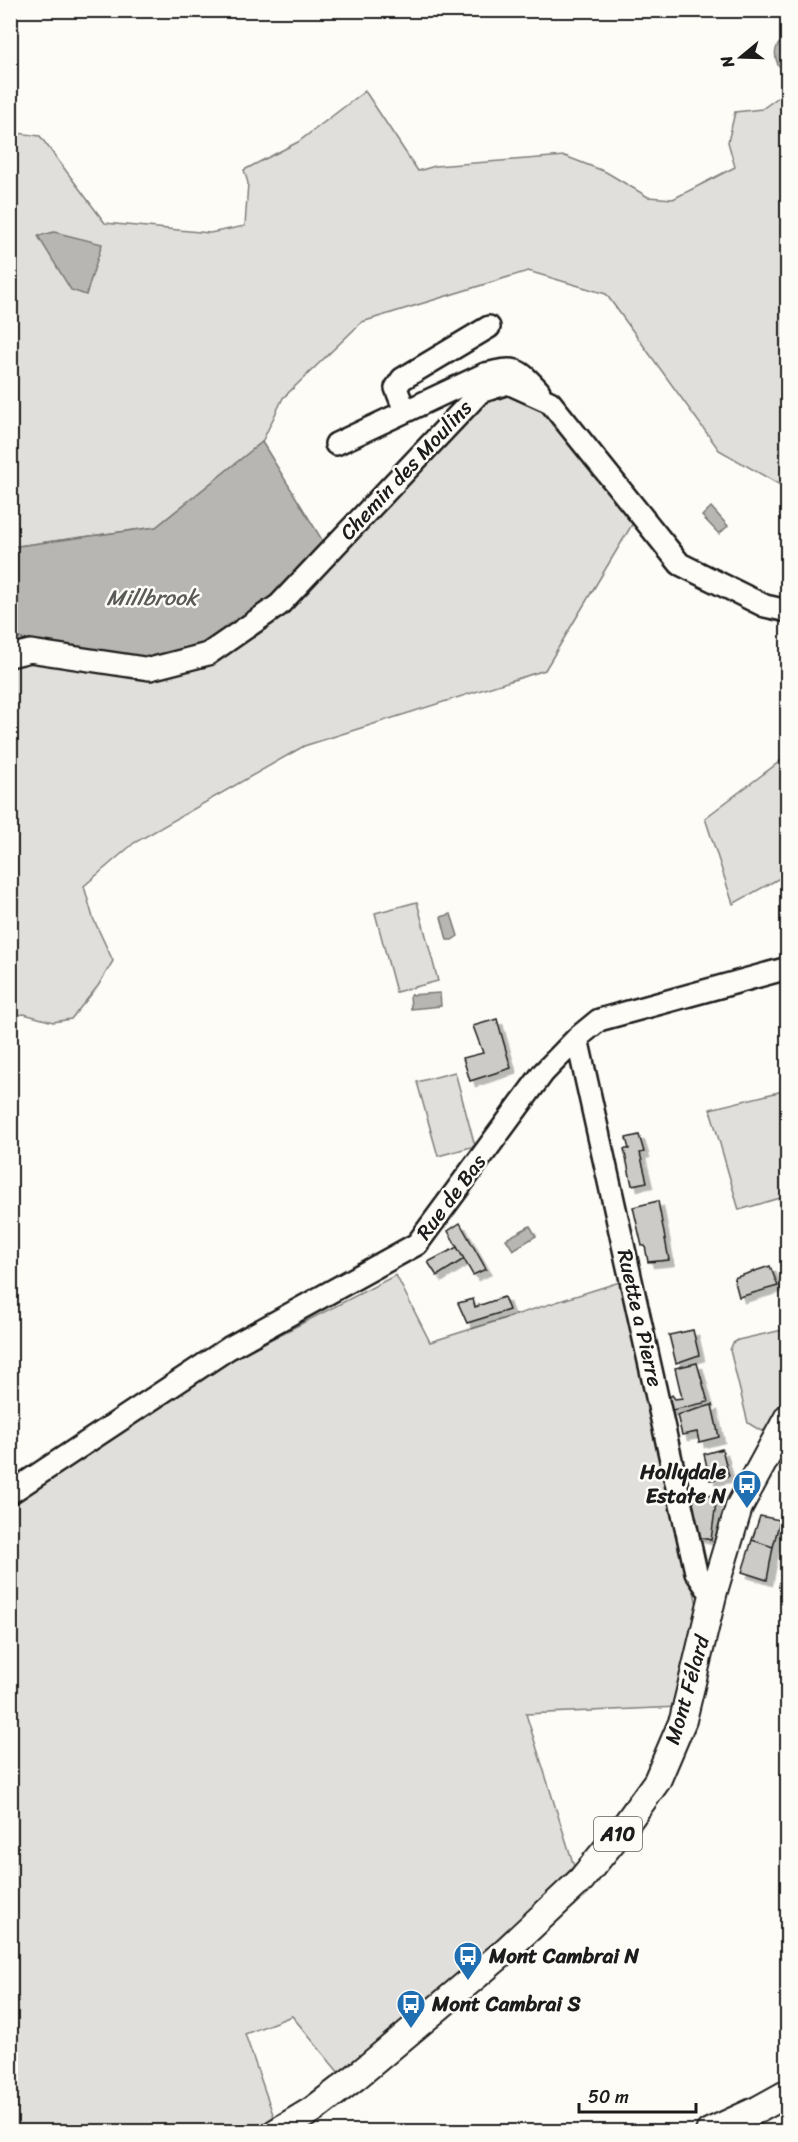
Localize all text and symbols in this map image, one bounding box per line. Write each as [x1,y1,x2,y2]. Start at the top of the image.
north arrow [711,27,771,87]
text: N [711,51,743,73]
street label: Chemin des Moulins [330,390,482,549]
water label: Millbrook [106,578,201,617]
street label: Rue de Bas [406,1145,497,1249]
street label: Ruette a Pierre [606,1245,674,1391]
place label: Hollydale Estate N [639,1453,727,1515]
bus stop icon: Hollydale Estate N [731,1468,763,1510]
street label: Mont Félard [653,1629,721,1749]
road number: A10 [594,1817,642,1851]
place label: Mont Cambrai N [488,1937,639,1975]
bus stop icon: Mont Cambrai N [452,1940,484,1982]
place label: Mont Cambrai S [431,1985,581,2023]
bus stop icon: Mont Cambrai S [395,1988,427,2030]
scale bar [579,2076,696,2114]
text: 50 m [588,2081,629,2113]

